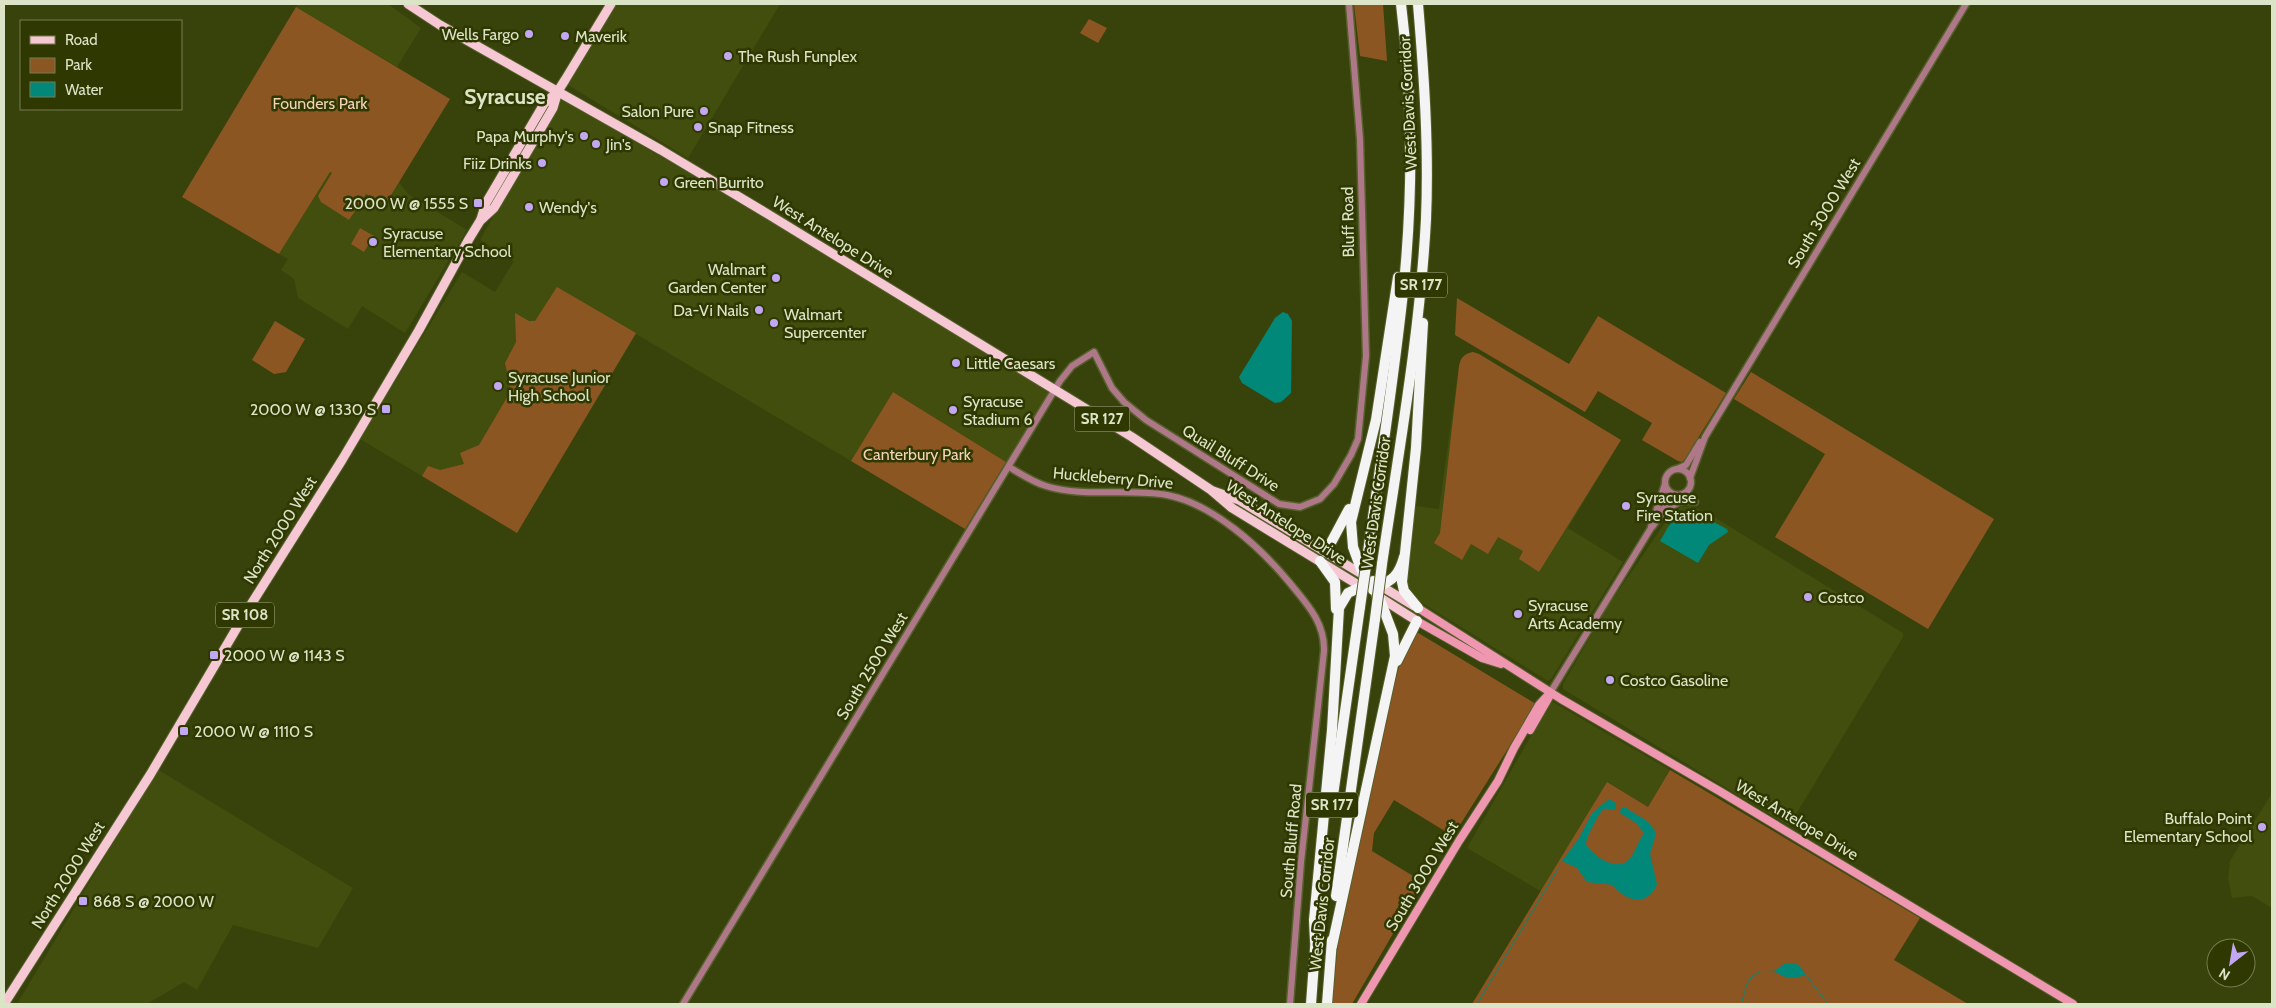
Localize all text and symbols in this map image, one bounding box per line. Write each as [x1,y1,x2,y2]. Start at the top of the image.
legend [20,20,182,110]
place label: Wells Fargo [442,25,519,44]
place label: Maverik [575,27,628,46]
marker: Wells Fargo [523,28,535,40]
marker: Maverik [559,30,571,42]
text: Road [65,31,98,49]
street label: West Davis Corridor [1395,35,1421,170]
place label: The Rush Funplex [738,47,857,66]
marker: The Rush Funplex [722,50,734,62]
text: Park [65,56,92,74]
text: Water [65,81,103,99]
district label: Syracuse [464,84,546,109]
park label: Founders Park [273,94,368,113]
place label: Salon Pure [621,102,694,121]
marker: Salon Pure [698,105,710,117]
place label: Snap Fitness [708,118,794,137]
marker: Snap Fitness [692,121,704,133]
place label: Papa Murphy's [476,127,574,146]
marker: Papa Murphy's [578,130,590,142]
place label: Jin's [605,135,632,154]
marker: Jin's [590,138,602,150]
place label: Fiiz Drinks [463,154,532,173]
street label: South 3000 West [1784,154,1865,271]
marker: Fiiz Drinks [536,157,548,169]
place label: Green Burrito [674,173,764,192]
marker: Green Burrito [658,176,670,188]
street label: Bluff Road [1338,187,1358,257]
street label: West Antelope Drive [769,192,897,282]
place label: 2000 W @ 1555 S [344,194,468,213]
marker: 2000 W @ 1555 S [472,197,484,209]
place label: Wendy's [539,198,597,217]
marker: Wendy's [523,201,535,213]
place label: Syracuse Elementary School [383,224,511,261]
marker: Syracuse Elementary School [367,236,379,248]
place label: Walmart Garden Center [668,260,767,297]
marker: Walmart Garden Center [770,272,782,284]
road number: SR 177 [1395,272,1447,298]
place label: Da-Vi Nails [673,301,749,320]
marker: Da-Vi Nails [753,304,765,316]
place label: Walmart Supercenter [784,305,867,342]
marker: Walmart Supercenter [768,317,780,329]
place label: Little Caesars [966,354,1056,373]
marker: Little Caesars [950,357,962,369]
place label: Syracuse Junior High School [508,368,611,405]
marker: Syracuse Junior High School [492,380,504,392]
place label: Syracuse Stadium 6 [963,392,1033,429]
place label: 2000 W @ 1330 S [250,400,376,419]
marker: 2000 W @ 1330 S [380,403,392,415]
marker: Syracuse Stadium 6 [947,404,959,416]
road number: SR 127 [1074,406,1130,432]
street label: Quail Bluff Drive [1179,421,1283,495]
street label: West Davis Corridor [1357,435,1395,570]
park label: Canterbury Park [863,445,972,464]
street label: Huckleberry Drive [1052,463,1174,493]
street label: North 2000 West [239,472,321,587]
street label: West Antelope Drive [1222,476,1350,568]
place label: Syracuse Fire Station [1636,488,1713,525]
marker: Syracuse Fire Station [1620,500,1632,512]
place label: Costco [1818,588,1865,607]
marker: Costco [1802,591,1814,603]
place label: Syracuse Arts Academy [1528,596,1622,633]
road number: SR 108 [216,602,274,628]
street label: South 2500 West [832,608,912,723]
marker: Syracuse Arts Academy [1512,608,1524,620]
place label: 2000 W @ 1143 S [224,646,345,665]
marker: 2000 W @ 1143 S [208,649,220,661]
place label: Costco Gasoline [1620,671,1728,690]
marker: Costco Gasoline [1604,674,1616,686]
place label: 2000 W @ 1110 S [194,722,313,741]
marker: 2000 W @ 1110 S [178,725,190,737]
street label: West Antelope Drive [1732,776,1862,864]
street label: South Bluff Road [1277,783,1305,899]
road number: SR 177 [1306,792,1358,818]
place label: Buffalo Point Elementary School [2124,809,2253,846]
street label: North 2000 West [27,817,109,932]
street label: South 3000 West [1382,817,1463,934]
marker: Buffalo Point Elementary School [2256,821,2268,833]
street label: West Davis Corridor [1306,836,1339,971]
place label: 868 S @ 2000 W [93,892,215,911]
marker: 868 S @ 2000 W [77,895,89,907]
north arrow [2206,938,2256,988]
text: N [2215,964,2233,984]

